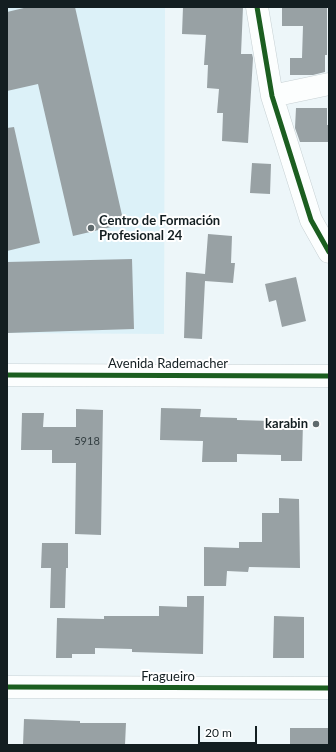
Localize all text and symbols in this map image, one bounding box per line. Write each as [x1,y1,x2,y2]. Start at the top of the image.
place label: Centro de Formación Profesional 24 [99,213,220,244]
marker: Centro de Formación Profesional 24 [86,223,96,233]
street label: Avenida Rademacher [108,356,228,372]
place label: karabin [265,416,308,432]
marker: karabin [311,419,321,429]
house number: 5918 [74,434,100,448]
street label: Fragueiro [141,669,195,685]
scale bar [200,718,259,744]
text: 20 m [205,725,232,740]

